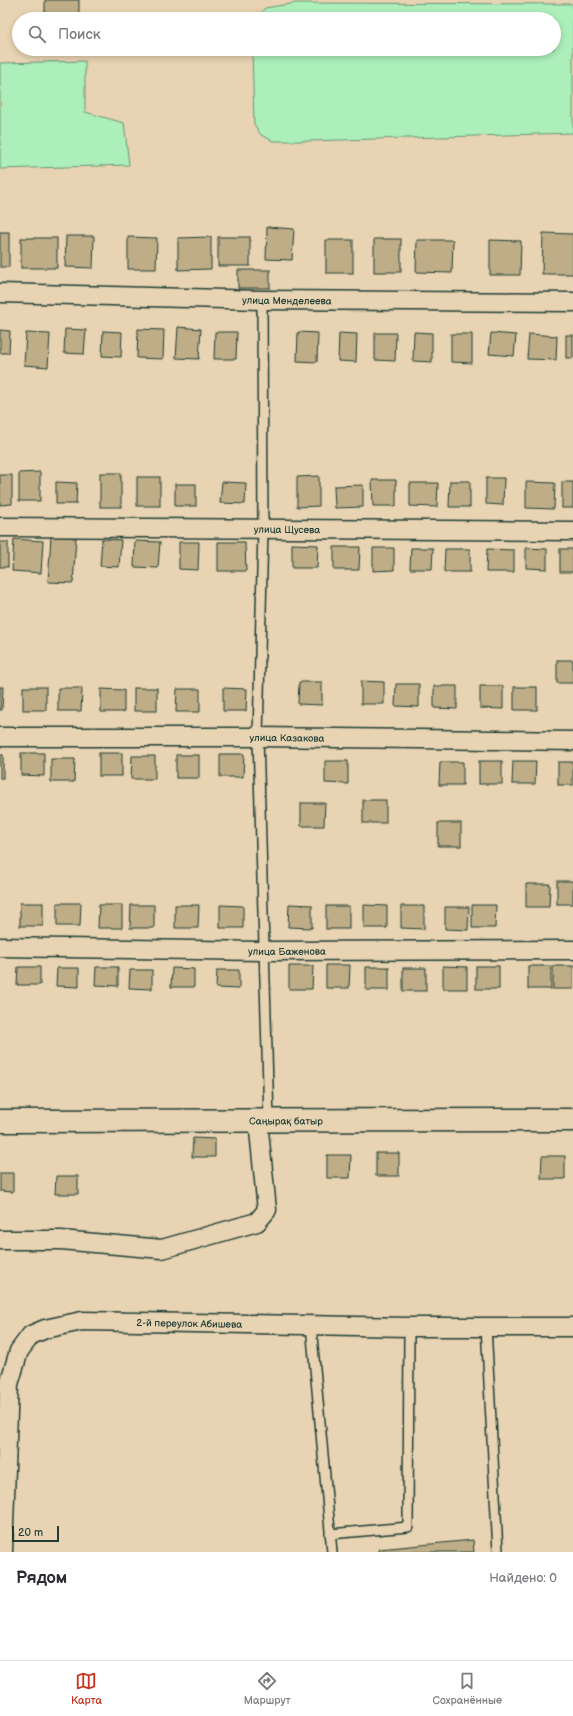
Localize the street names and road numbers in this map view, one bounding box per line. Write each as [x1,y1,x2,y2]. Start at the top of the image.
street label: улица Менделеева [242,294,332,307]
street label: улица Щусева [254,524,320,536]
street label: улица Казакова [249,732,325,745]
street label: улица Баженова [248,946,326,958]
street label: Саңырақ батыр [249,1115,323,1128]
street label: 2-й переулок Абишева [136,1317,242,1331]

